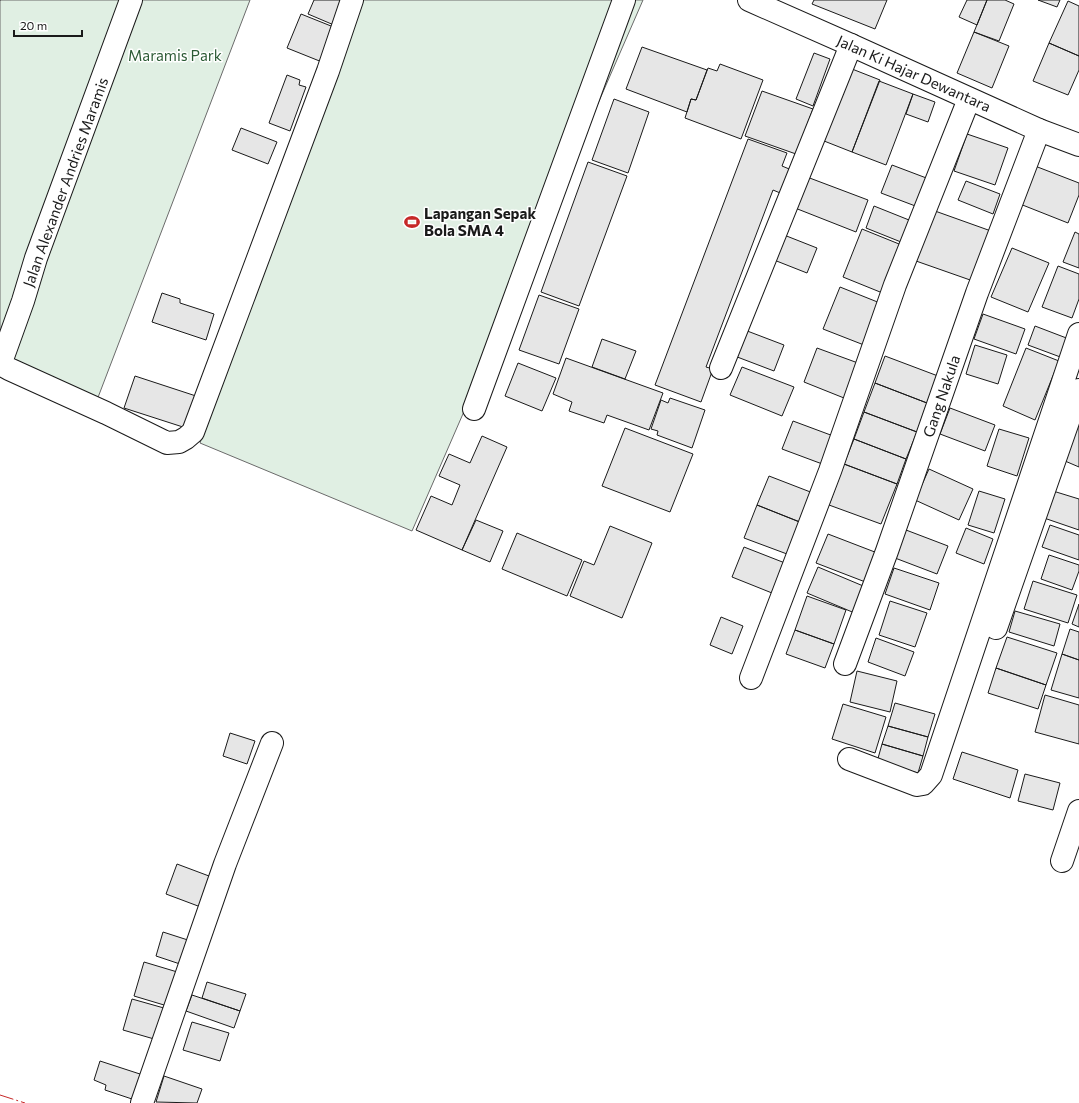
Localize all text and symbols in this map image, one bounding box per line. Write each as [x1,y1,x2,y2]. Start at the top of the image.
scale bar [14,12,82,38]
text: 20 m [20,18,47,32]
street label: Jalan Ki Hajar Dewantara [834,31,994,115]
park label: Maramis Park [128,46,222,64]
street label: Jalan Alexander Andries Maramis [19,75,111,289]
place label: Lapangan Sepak Bola SMA 4 [424,204,536,239]
sports icon: Lapangan Sepak Bola SMA 4 [403,213,421,231]
street label: Gang Nakula [919,353,963,439]

